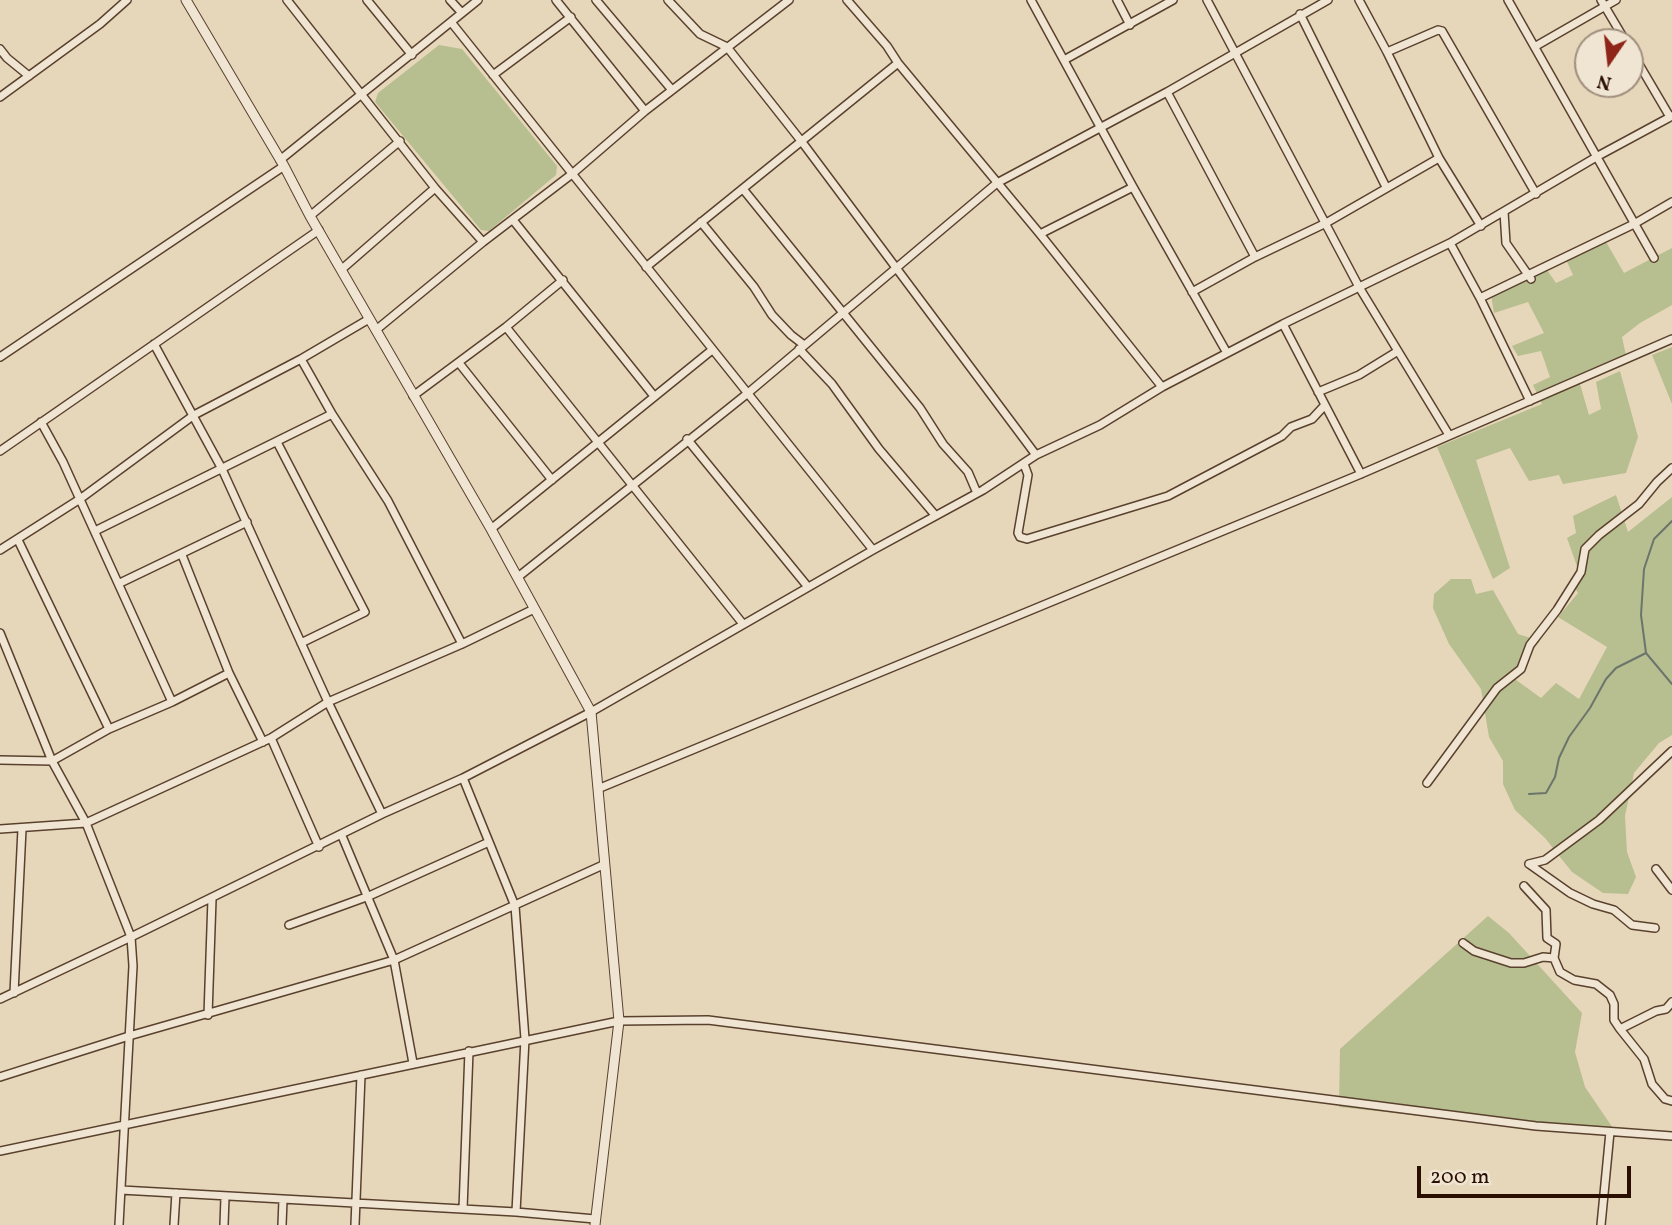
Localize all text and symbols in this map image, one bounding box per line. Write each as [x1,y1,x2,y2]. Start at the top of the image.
north arrow [1574,28,1644,98]
text: N [1595,67,1614,96]
scale bar [1420,1152,1634,1196]
text: 200 m [1430,1163,1490,1192]

